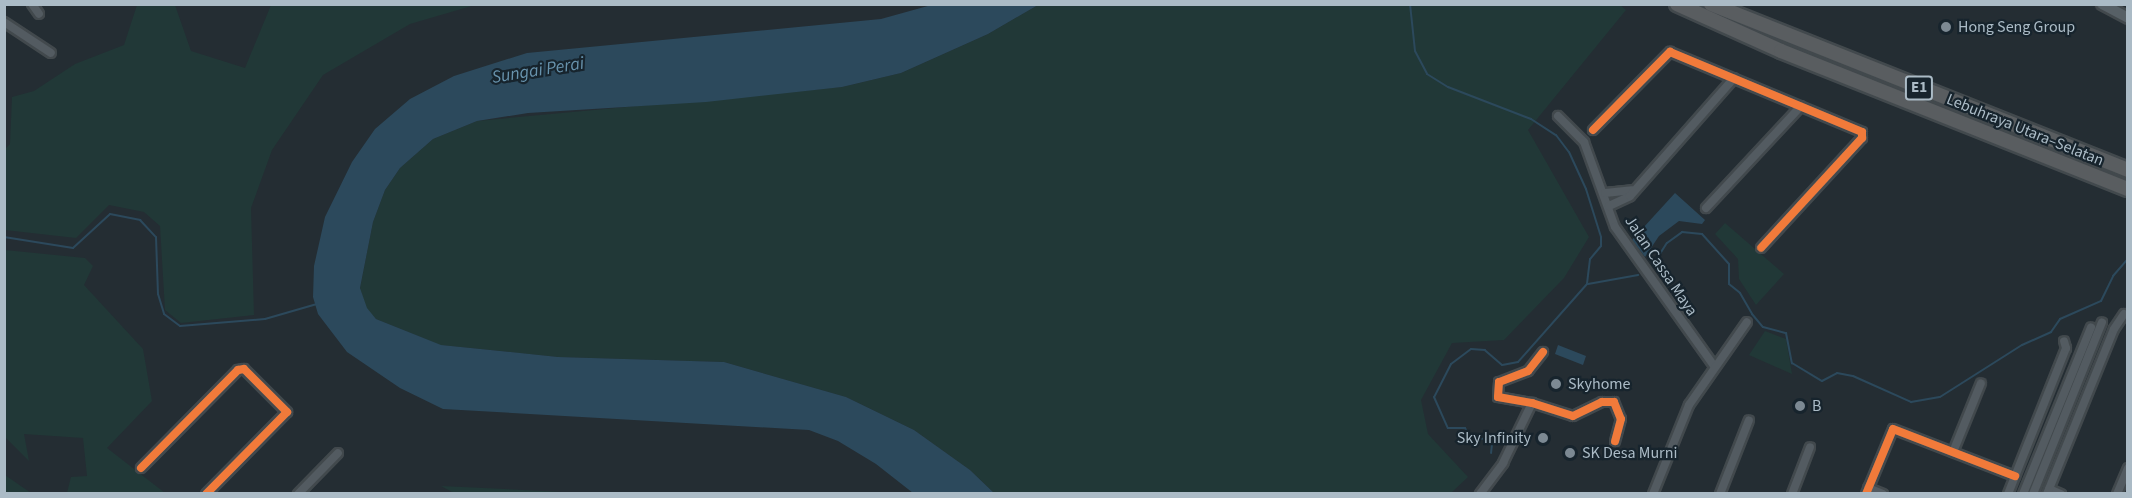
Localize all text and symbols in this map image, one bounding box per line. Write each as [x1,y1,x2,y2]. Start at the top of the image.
place label: Hong Seng Group [1958,17,2075,37]
marker: Hong Seng Group [1939,20,1953,34]
water label: Sungai Perai [490,53,586,89]
road number: E1 [1904,76,1934,100]
street label: Lebuhraya Utara–Selatan [1944,90,2106,170]
street label: Jalan Cassa Maya [1620,212,1702,320]
place label: Skyhome [1568,374,1631,394]
marker: Skyhome [1549,377,1563,391]
place label: B [1812,396,1821,416]
marker: B [1793,399,1807,413]
place label: Sky Infinity [1457,428,1531,448]
marker: Sky Infinity [1536,431,1550,445]
place label: SK Desa Murni [1582,443,1677,463]
marker: SK Desa Murni [1563,446,1577,460]

